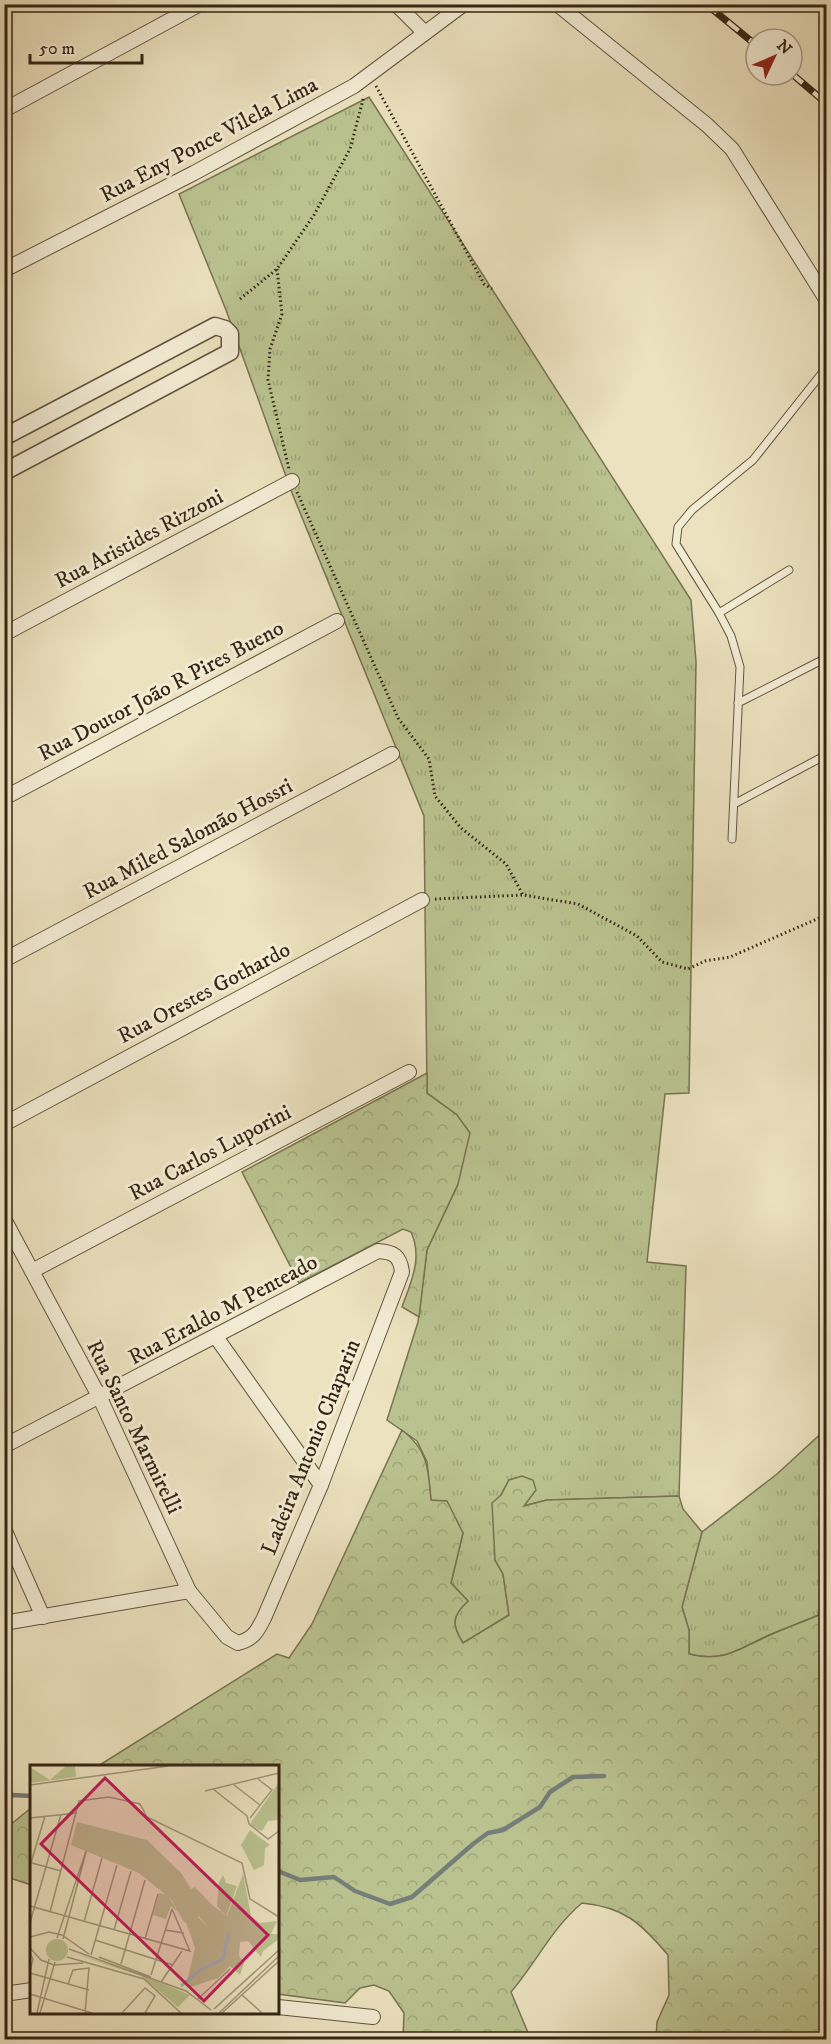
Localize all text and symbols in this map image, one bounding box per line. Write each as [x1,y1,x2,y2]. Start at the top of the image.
scale bar [30,27,142,65]
north arrow [744,27,804,87]
text: N [772,36,796,59]
text: 50 m [39,38,75,60]
street label: Rua Eny Ponce Vilela Lima [96,71,323,209]
street label: Rua Aristides Rizzoni [50,483,228,595]
street label: Rua Doutor João R Pires Bueno [34,615,288,767]
street label: Rua Miled Salomão Hossri [79,772,297,906]
street label: Rua Orestes Gothardo [113,936,295,1050]
street label: Rua Carlos Luporini [124,1099,296,1207]
street label: Rua Eraldo M Penteado [124,1249,322,1371]
street label: Ladeira Antonio Chaparin [255,1335,367,1559]
street label: Rua Santo Marmirelli [80,1336,188,1518]
inset map [30,1765,279,2014]

